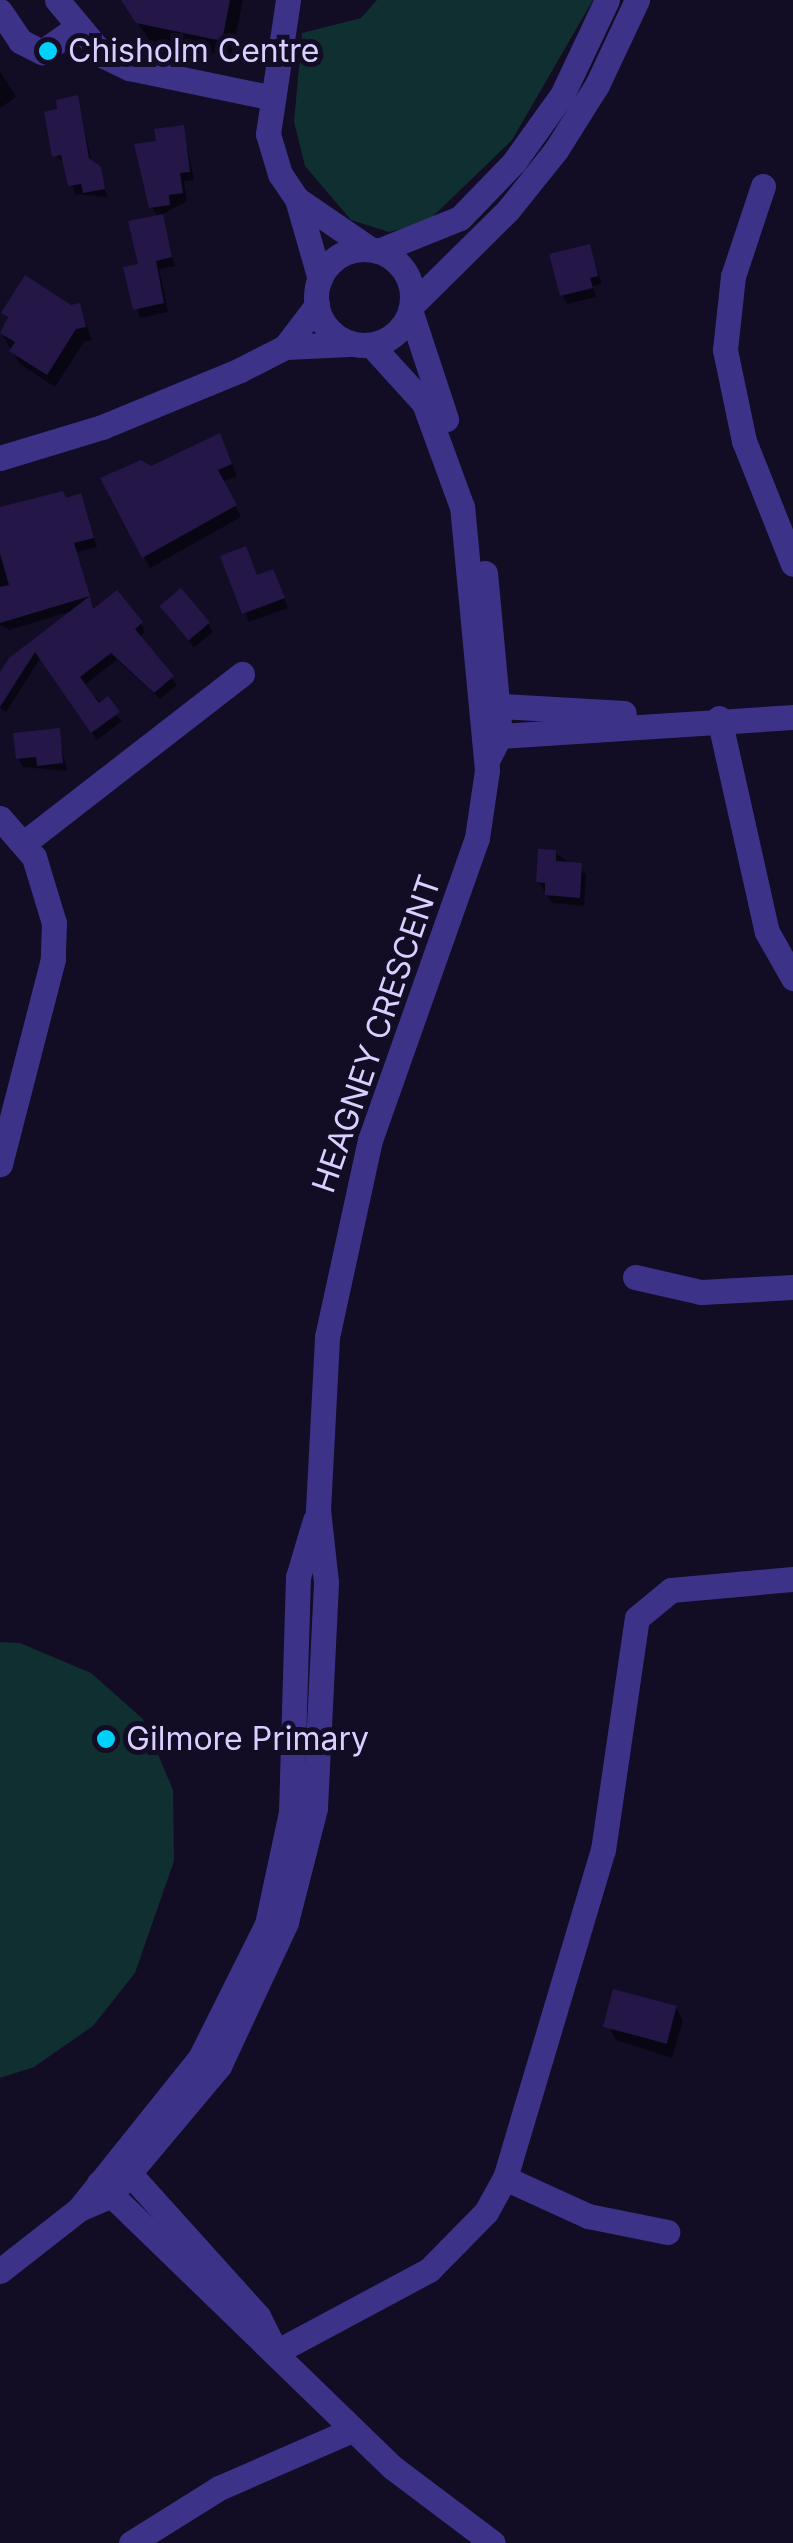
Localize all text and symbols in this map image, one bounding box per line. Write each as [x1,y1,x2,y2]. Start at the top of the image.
place label: Chisholm Centre [68,32,319,70]
marker: Chisholm Centre [37,40,59,62]
street label: HEAGNEY CRESCENT [305,870,449,1198]
place label: Gilmore Primary [126,1720,369,1758]
marker: Gilmore Primary [95,1728,117,1750]

